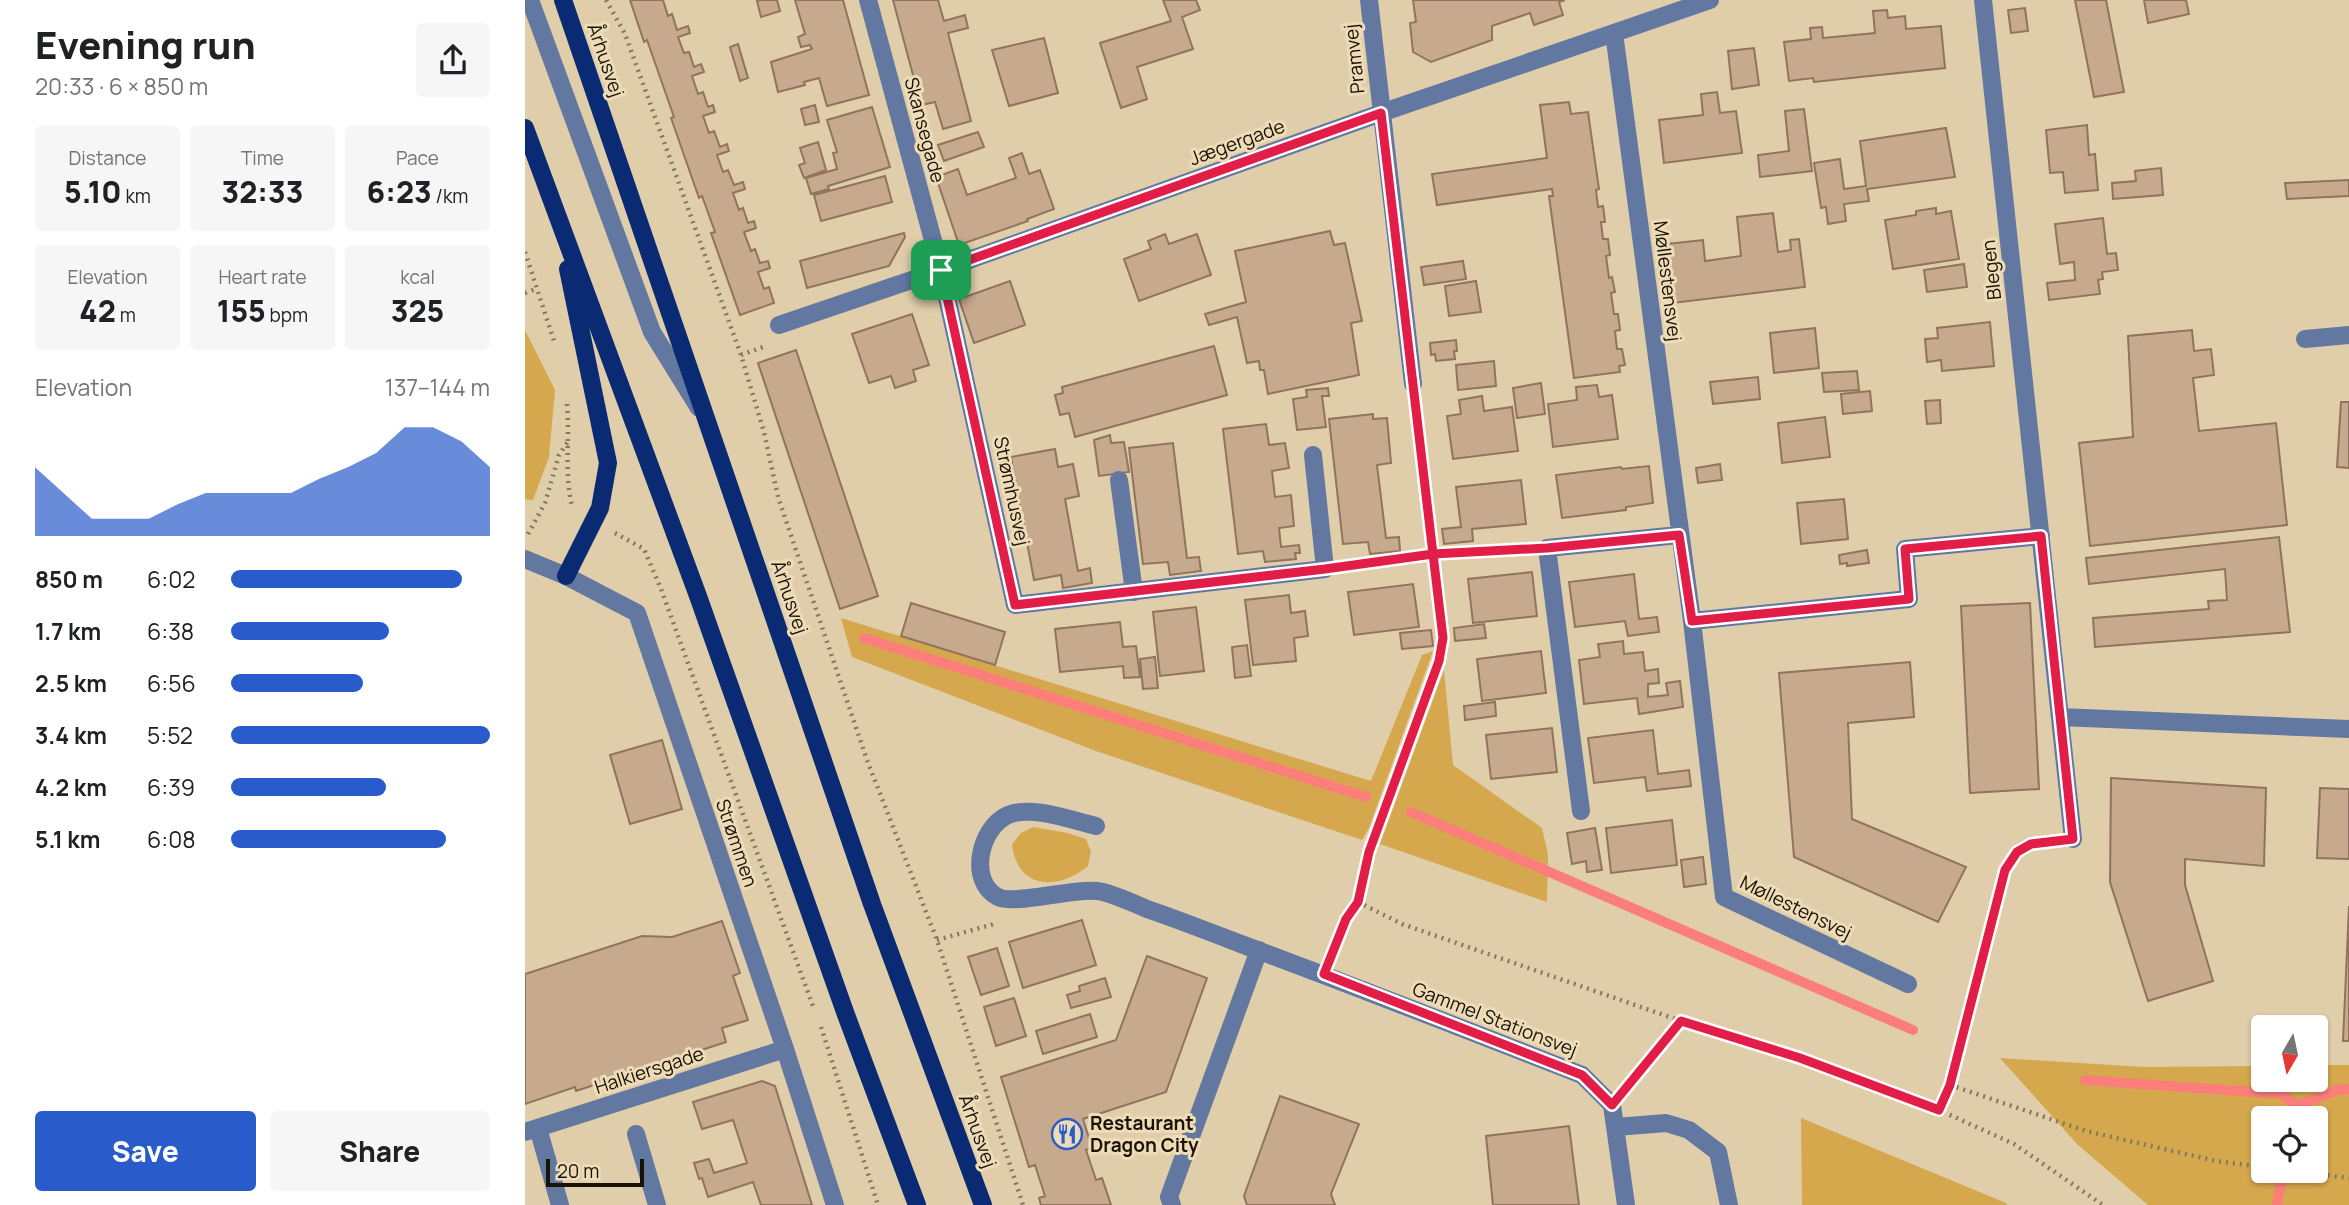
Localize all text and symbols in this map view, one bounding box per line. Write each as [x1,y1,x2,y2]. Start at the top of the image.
text: Evening run [35,18,256,70]
street label: Århusvej [581,20,631,100]
button: share [416,23,490,97]
street label: Pramvej [1337,23,1371,95]
text: 20:33 · 6 × 850 m [35,70,208,102]
street label: Skansegade [898,74,952,186]
street label: Jægergade [1186,113,1288,171]
text: Distance [69,145,146,171]
text: Time [241,145,284,171]
text: Pace [396,145,439,171]
text: 5.10 [64,171,122,212]
text: 32:33 [221,171,304,212]
text: 6:23 [367,171,432,212]
text: km [122,183,151,209]
text: /km [432,183,468,209]
street label: Møllestensvej [1648,219,1688,343]
street label: Blegen [1975,239,2007,301]
pin [911,240,971,300]
icon: arrive [922,251,960,289]
text: Elevation [67,264,148,290]
text: Heart rate [218,264,307,290]
text: kcal [400,264,435,290]
text: 42 [79,290,116,331]
text: 155 [217,290,266,331]
text: 325 [391,290,444,331]
text: m [116,302,136,328]
text: bpm [266,302,308,328]
text: Elevation [35,371,132,403]
text: 137–144 m [385,371,490,403]
street label: Strømhusvej [988,434,1036,548]
street label: Århusvej [765,557,815,637]
text: 850 m [35,563,103,595]
text: 6:02 [147,563,195,595]
text: 1.7 km [35,615,101,647]
text: 6:38 [147,615,194,647]
text: 2.5 km [35,667,107,699]
text: 6:56 [147,667,196,699]
text: 3.4 km [35,719,107,751]
text: 5:52 [147,719,193,751]
text: 4.2 km [35,771,107,803]
text: 6:39 [147,771,195,803]
street label: Strømmen [710,796,764,890]
text: 5.1 km [35,823,100,855]
text: 6:08 [147,823,196,855]
street label: Møllestensvej [1736,869,1856,945]
street label: Gammel Stationsvej [1409,976,1581,1062]
north arrow [2251,1015,2327,1092]
map controls [2251,1015,2328,1183]
street label: Halkiersgade [591,1040,707,1100]
street label: Århusvej [953,1091,1003,1171]
button: locate [2251,1106,2328,1183]
place label: Restaurant Dragon City [1090,1110,1199,1158]
button: Save [35,1111,256,1191]
button: Share [270,1111,490,1191]
restaurant icon: Restaurant Dragon City [1050,1117,1084,1151]
scale bar [546,1156,644,1188]
text: 20 m [557,1158,599,1184]

